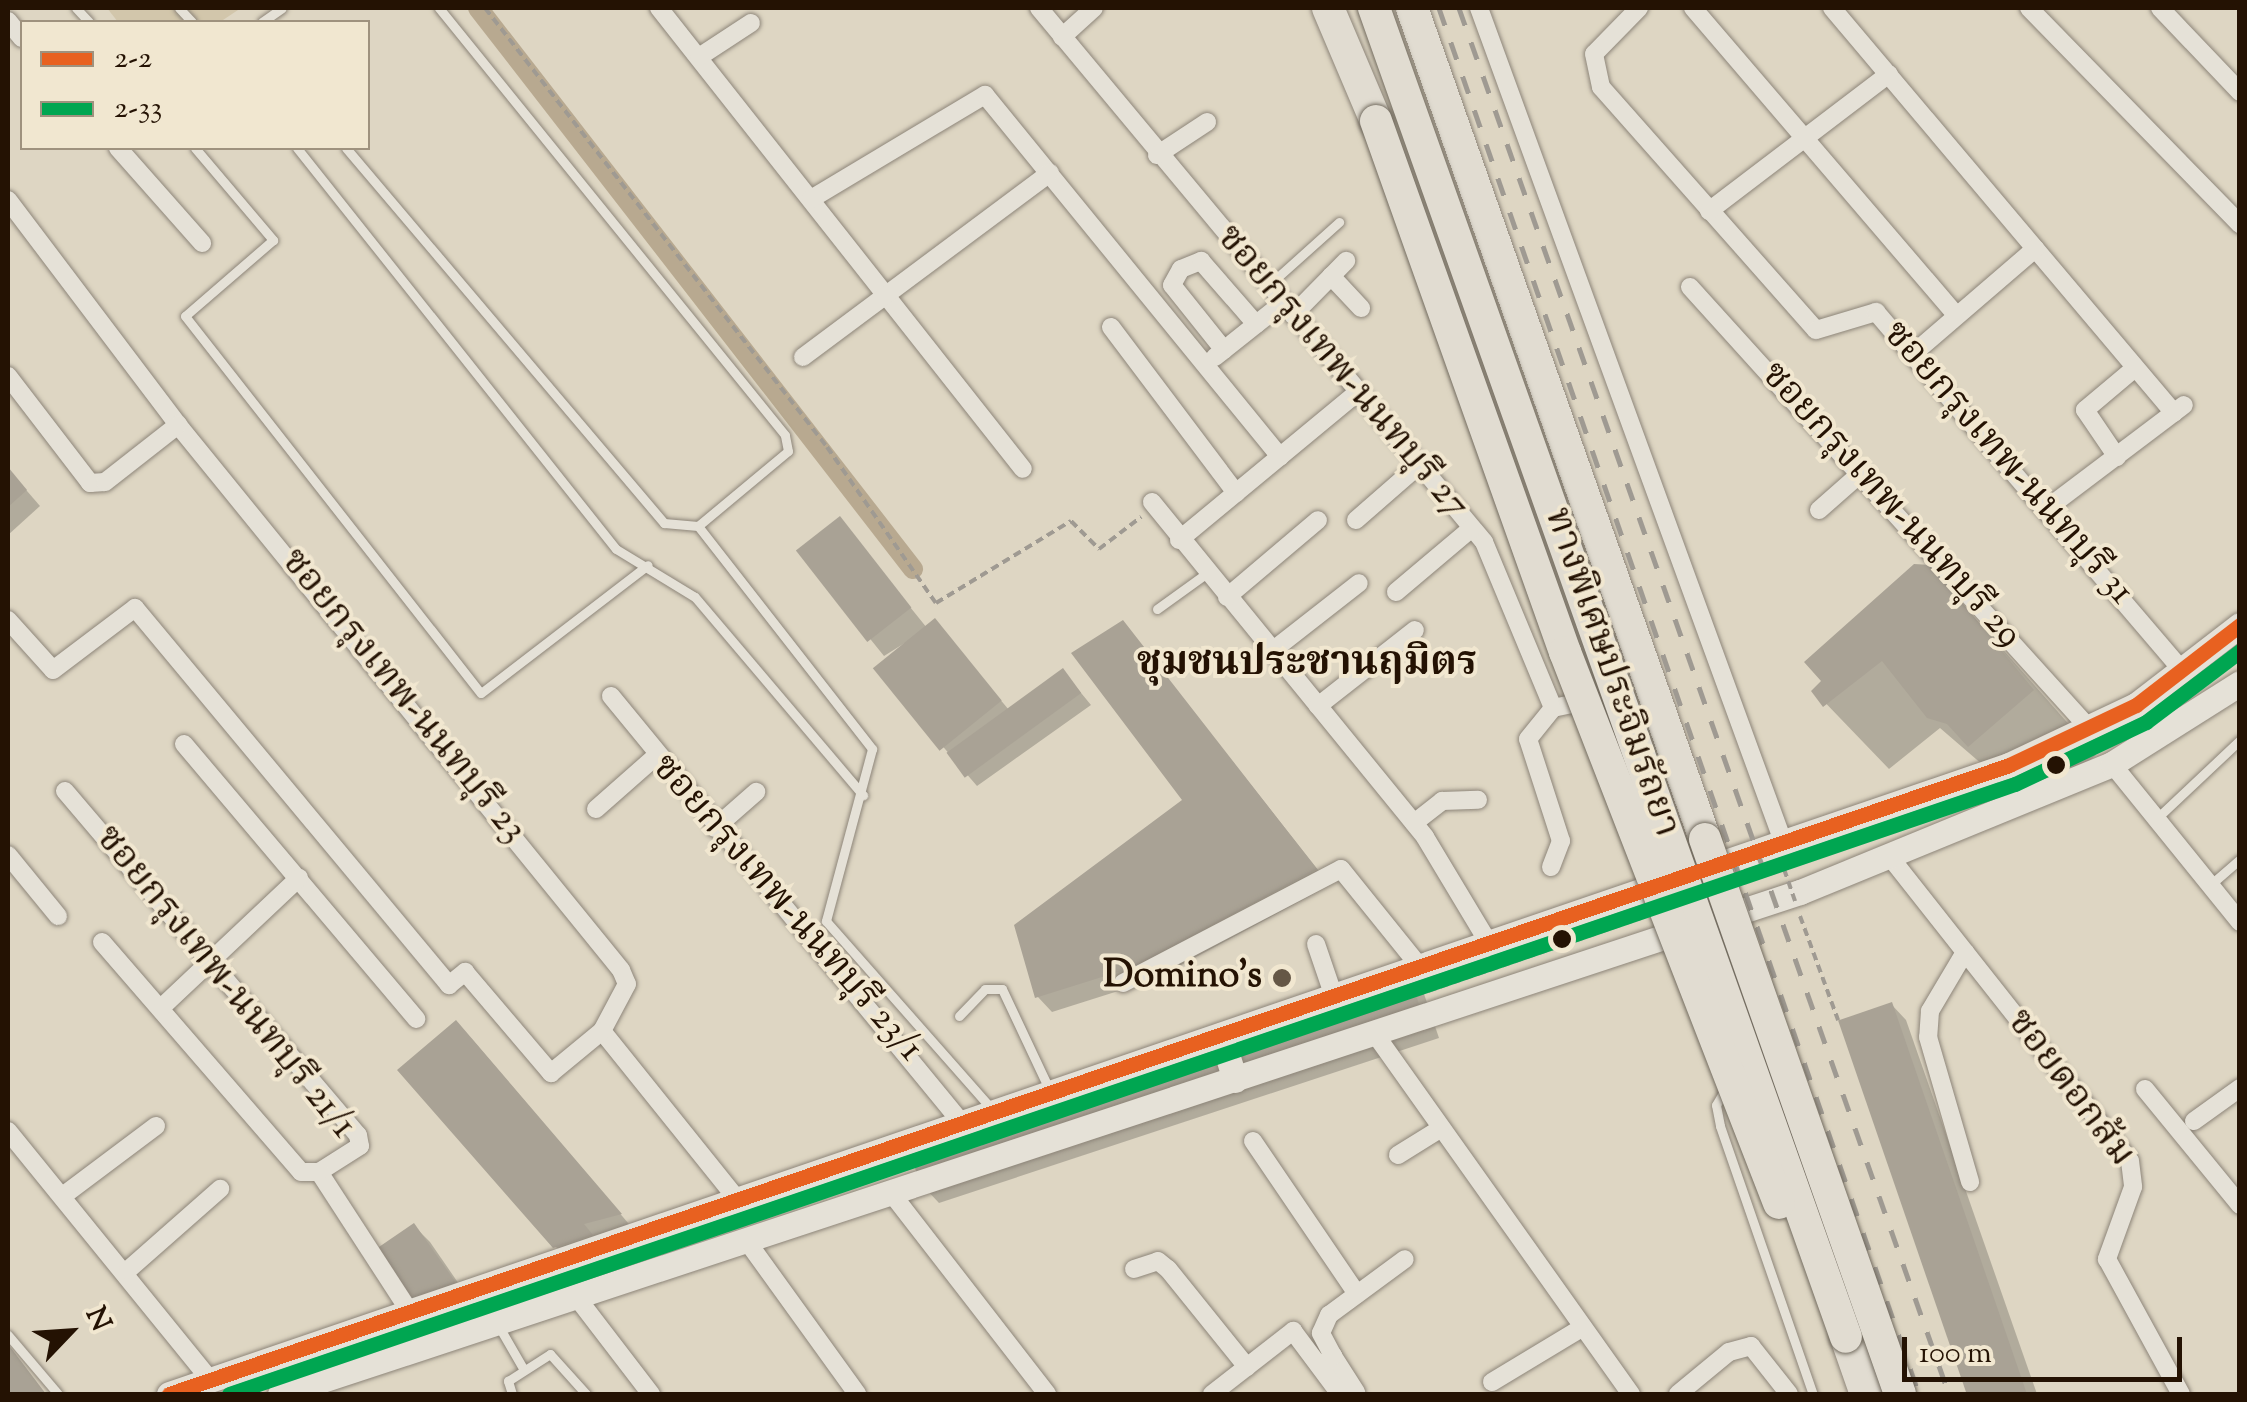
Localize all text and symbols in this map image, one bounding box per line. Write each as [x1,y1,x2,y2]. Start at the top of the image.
legend [20,20,370,150]
text: 2-2 [114,38,152,81]
text: 2-33 [114,88,162,131]
street label: ซอยกรุงเทพ-นนทบุรี 27 [1205,217,1477,529]
street label: ซอยกรุงเทพ-นนทบุรี 31 [1871,313,2143,615]
street label: ซอยกรุงเทพ-นนทบุรี 29 [1750,354,2030,658]
street label: ทางพิเศษประจิมรัถยา [1532,502,1688,844]
street label: ซอยกรุงเทพ-นนทบุรี 23 [269,541,535,853]
district label: ชุมชนประชานฤมิตร [1137,641,1477,689]
street label: ซอยกรุงเทพ-นนทบุรี 23/1 [640,746,932,1072]
unlabelled marker [2046,755,2066,775]
street label: ซอยกรุงเทพ-นนทบุรี 21/1 [84,817,364,1149]
unlabelled marker [1552,929,1572,949]
place label: Domino's [1103,955,1262,1001]
marker: Domino's [1271,967,1293,989]
street label: ซอยดอกส้ม [1995,1001,2143,1177]
north arrow [20,1282,120,1382]
text: N [74,1301,120,1338]
scale bar [1907,1317,2187,1379]
text: 100 m [1919,1333,1992,1376]

